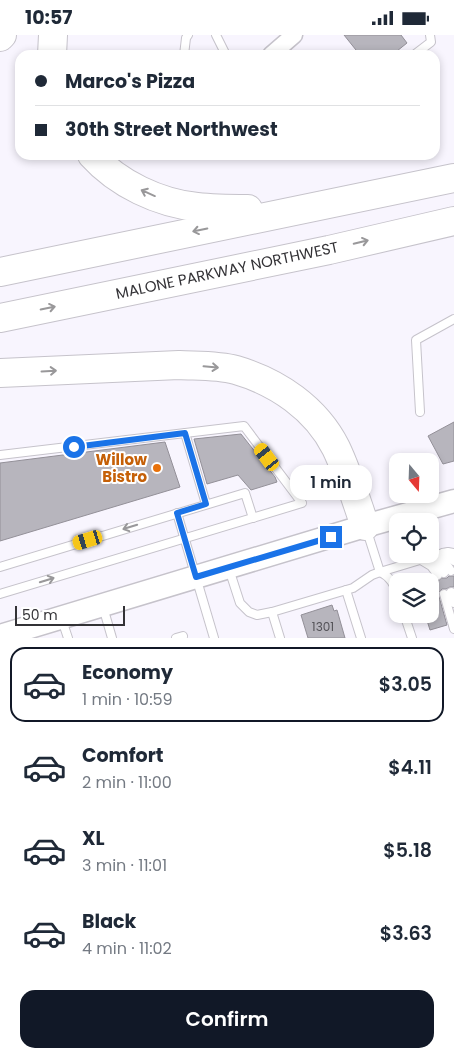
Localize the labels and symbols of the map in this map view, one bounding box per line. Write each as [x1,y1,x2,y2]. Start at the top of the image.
one-way arrow [141,188,156,198]
one-way arrow [193,225,209,235]
street label: MALONE PARKWAY NORTHWEST [114,236,340,304]
one-way arrow [352,237,368,246]
one-way arrow [39,303,55,312]
one-way arrow [203,362,219,371]
one-way arrow [40,366,56,376]
route start [63,436,85,458]
car [251,441,282,473]
place label: Willow Bistro [95,449,147,487]
north arrow [389,453,439,503]
marker: Willow Bistro [151,462,163,474]
callout: 1 min [290,465,372,499]
one-way arrow [122,523,138,533]
route end [320,526,342,548]
car [71,528,104,552]
one-way arrow [38,575,54,585]
scale bar [15,603,125,626]
house number: 1301 [312,618,334,635]

